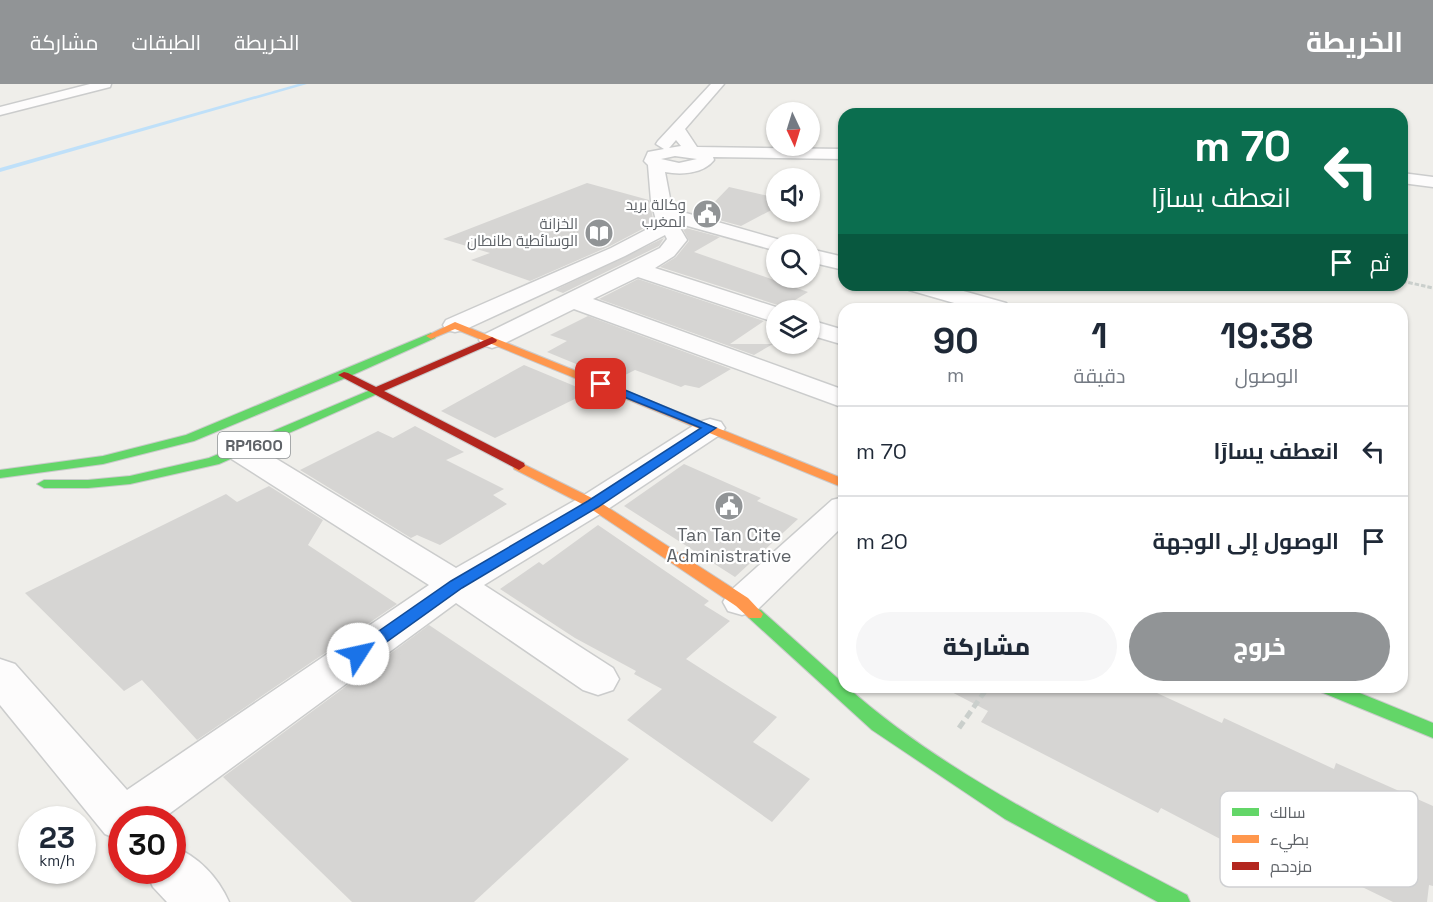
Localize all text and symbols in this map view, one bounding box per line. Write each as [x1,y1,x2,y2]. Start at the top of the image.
text: الخريطة [1306,24,1403,60]
text: مشاركة [30,29,99,56]
text: الطبقات [132,29,201,56]
text: الخريطة [234,29,300,56]
north arrow [766,102,820,156]
map controls [766,102,820,354]
text: 70 m [1194,120,1291,173]
icon: left [1312,132,1390,210]
button: sound [766,168,820,222]
text: انعطف يسارًا [1151,180,1291,215]
place label: وكالة بريد المغرب [626,195,686,231]
public building icon: وكالة بريد المغرب [691,198,723,230]
place label: الخزانة الوسائطية طانطان [467,214,578,251]
library icon: الخزانة الوسائطية طانطان [583,217,615,249]
button: search [766,234,820,288]
icon: arrive [1325,246,1358,279]
text: ثم [1370,249,1390,277]
button: layers [766,300,820,354]
text: 1 [1091,313,1108,359]
text: 19:38 [1220,313,1313,359]
text: 90 [933,318,979,364]
pin [575,358,626,409]
text: m [947,362,964,388]
text: دقيقة [1073,363,1125,389]
text: الوصول [1235,363,1299,389]
icon: arrive [584,367,617,400]
road number: RP1600 [218,432,290,458]
icon: left [1357,435,1390,468]
text: 70 m [856,437,907,465]
text: انعطف يسارًا [1213,437,1339,465]
public building icon: Tan Tan Cite Administrative [713,490,745,522]
place label: Tan Tan Cite Administrative [667,523,791,567]
icon: arrive [1357,525,1390,558]
text: 20 m [856,527,908,555]
text: الوصول إلى الوجهة [1153,527,1339,555]
button: مشاركة [856,612,1117,681]
button: خروج [1129,612,1390,681]
position arrow [326,622,390,686]
legend [1220,791,1418,887]
text: سالك [1270,802,1305,823]
speed limit sign: 30 [108,806,186,884]
text: 23 [39,818,75,857]
text: بطيء [1270,829,1309,853]
text: km/h [39,851,75,870]
text: مزدحم [1270,856,1312,878]

